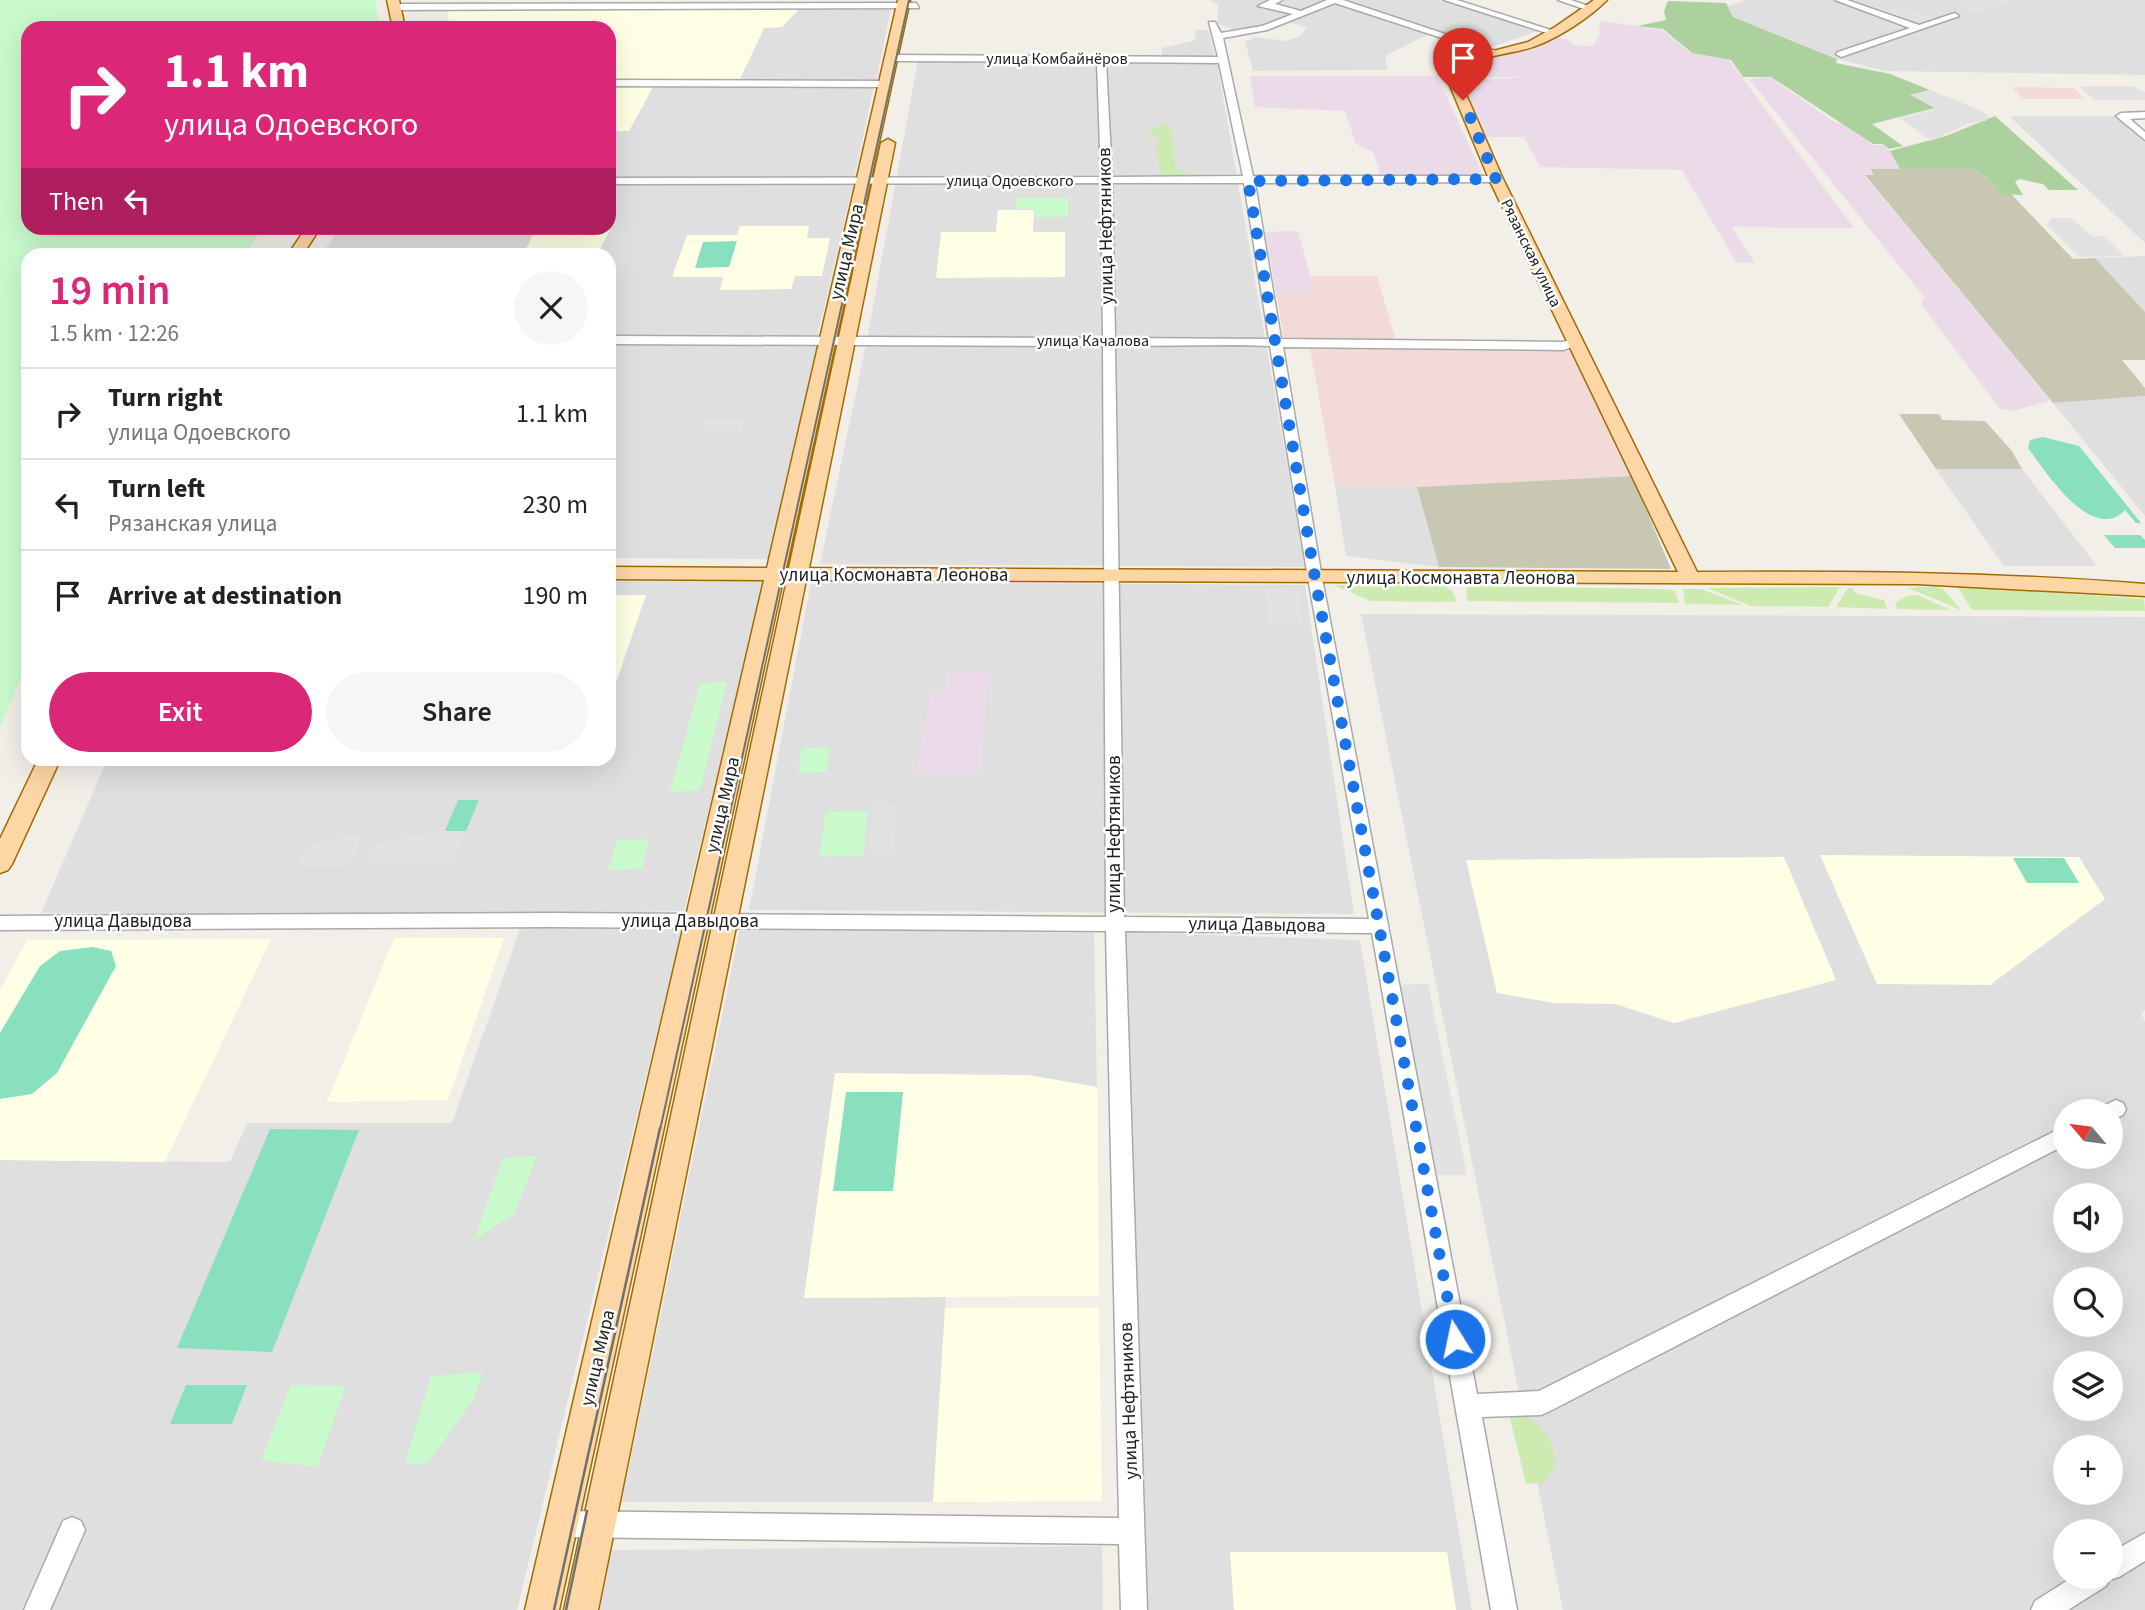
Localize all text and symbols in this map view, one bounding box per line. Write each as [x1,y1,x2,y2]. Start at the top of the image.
pin [1433,28,1493,100]
text: 1.1 km [164,37,309,107]
icon: arrive [1444,39,1482,77]
street label: улица Комбайнёров [986,48,1128,70]
icon: right [49,49,140,140]
text: улица Одоевского [164,102,418,148]
street label: улица Нефтяников [1091,147,1121,305]
street label: улица Одоевского [946,170,1074,192]
icon: left [118,182,156,220]
text: Then [49,183,104,220]
street label: Рязанская улица [1495,195,1567,311]
street label: улица Мира [823,201,871,303]
text: 19 min [49,261,170,321]
button: close [514,271,588,345]
text: 1.5 km · 12:26 [49,317,179,350]
street label: улица Качалова [1037,330,1149,352]
text: Turn right [108,379,223,416]
icon: right [49,395,87,433]
text: 1.1 km [516,395,588,432]
text: улица Одоевского [108,416,291,449]
text: Turn left [108,470,205,507]
icon: left [49,486,87,524]
text: 230 m [522,486,588,523]
text: Рязанская улица [108,507,277,540]
street label: улица Космонавта Леонова [780,562,1008,589]
street label: улица Космонавта Леонова [1347,565,1575,592]
icon: arrive [49,577,87,615]
text: Arrive at destination [108,577,342,614]
text: 190 m [522,577,588,614]
button: Exit [49,672,312,752]
button: Share [326,672,588,752]
street label: улица Мира [699,754,747,856]
street label: улица Нефтяников [1101,755,1128,913]
street label: улица Давыдова [54,908,192,935]
street label: улица Давыдова [621,908,759,935]
street label: улица Давыдова [1188,910,1326,940]
north arrow [2053,1099,2123,1169]
map controls [2053,1099,2123,1589]
button: sound [2053,1183,2123,1253]
button: search [2053,1267,2123,1337]
position arrow [1418,1302,1492,1376]
street label: улица Мира [574,1307,622,1409]
street label: улица Нефтяников [1113,1322,1145,1480]
button: layers [2053,1351,2123,1421]
button: + [2053,1435,2123,1505]
button: − [2053,1519,2123,1589]

